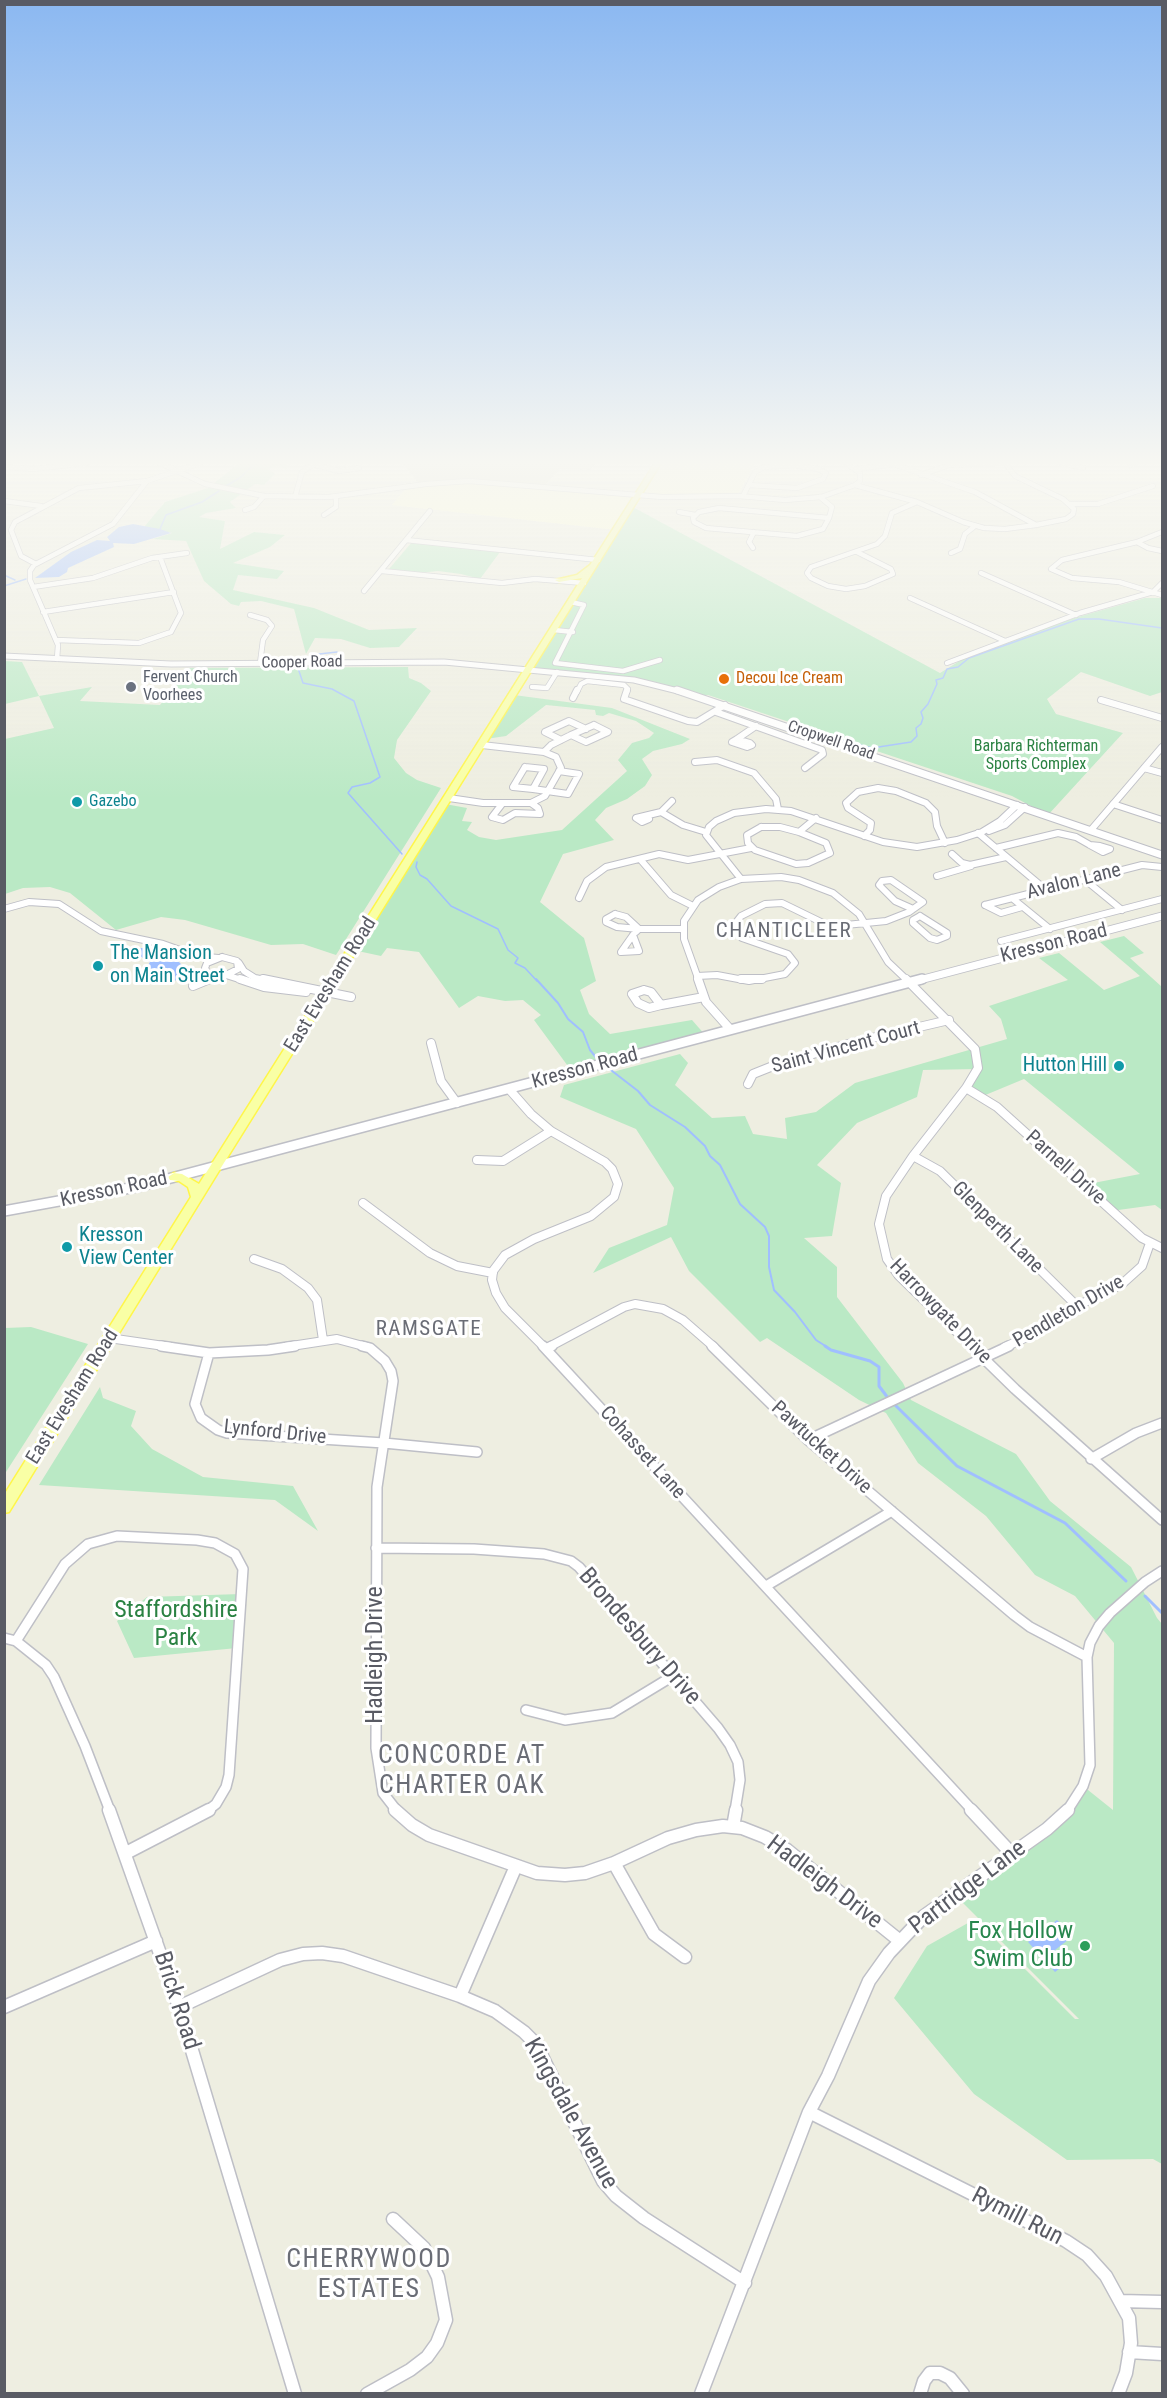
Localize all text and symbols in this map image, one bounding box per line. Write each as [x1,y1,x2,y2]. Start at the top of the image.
street label: Cooper Road [261,653,343,673]
place label: Fervent Church Voorhees [143,668,238,706]
place label: Decou Ice Cream [736,669,843,689]
marker: Decou Ice Cream [717,672,731,686]
marker: Fervent Church Voorhees [124,680,138,694]
street label: Cropwell Road [785,717,877,765]
park label: Barbara Richterman Sports Complex [974,737,1098,775]
place label: Gazebo [89,792,136,812]
marker: Gazebo [70,795,84,809]
street label: Avalon Lane [1024,859,1124,905]
street label: East Evesham Road [280,913,382,1057]
district label: CHANTICLEER [716,919,852,945]
street label: Kresson Road [998,919,1110,969]
place label: The Mansion on Main Street [110,942,225,989]
marker: The Mansion on Main Street [91,959,105,973]
street label: Saint Vincent Court [769,1017,923,1079]
street label: Kresson Road [529,1043,641,1095]
place label: Hutton Hill [1023,1054,1107,1078]
marker: Hutton Hill [1112,1059,1126,1073]
street label: Parnell Drive [1020,1126,1110,1210]
street label: Kresson Road [58,1167,170,1213]
street label: Glenperth Lane [946,1177,1048,1279]
place label: Kresson View Center [79,1224,174,1271]
marker: Kresson View Center [60,1240,74,1254]
street label: Harrowgate Drive [884,1255,996,1369]
street label: Pendleton Drive [1009,1271,1129,1353]
district label: RAMSGATE [376,1317,482,1343]
street label: East Evesham Road [22,1325,124,1469]
street label: Pawtucket Drive [766,1397,876,1499]
street label: Cohasset Lane [594,1402,690,1504]
street label: Lynford Drive [223,1416,327,1450]
street label: Brondesbury Drive [572,1563,706,1711]
street label: Hadleigh Drive [362,1586,390,1724]
park label: Staffordshire Park [114,1597,238,1653]
district label: CONCORDE AT CHARTER OAK [378,1740,546,1802]
street label: Hadleigh Drive [760,1830,888,1936]
street label: Partridge Lane [904,1835,1032,1941]
place label: Fox Hollow Swim Club [968,1918,1073,1974]
marker: Fox Hollow Swim Club [1078,1939,1092,1953]
street label: Brick Road [147,1948,205,2054]
street label: Kingsdale Avenue [517,2034,623,2194]
street label: Rymill Run [966,2182,1068,2252]
district label: CHERRYWOOD ESTATES [286,2244,452,2306]

